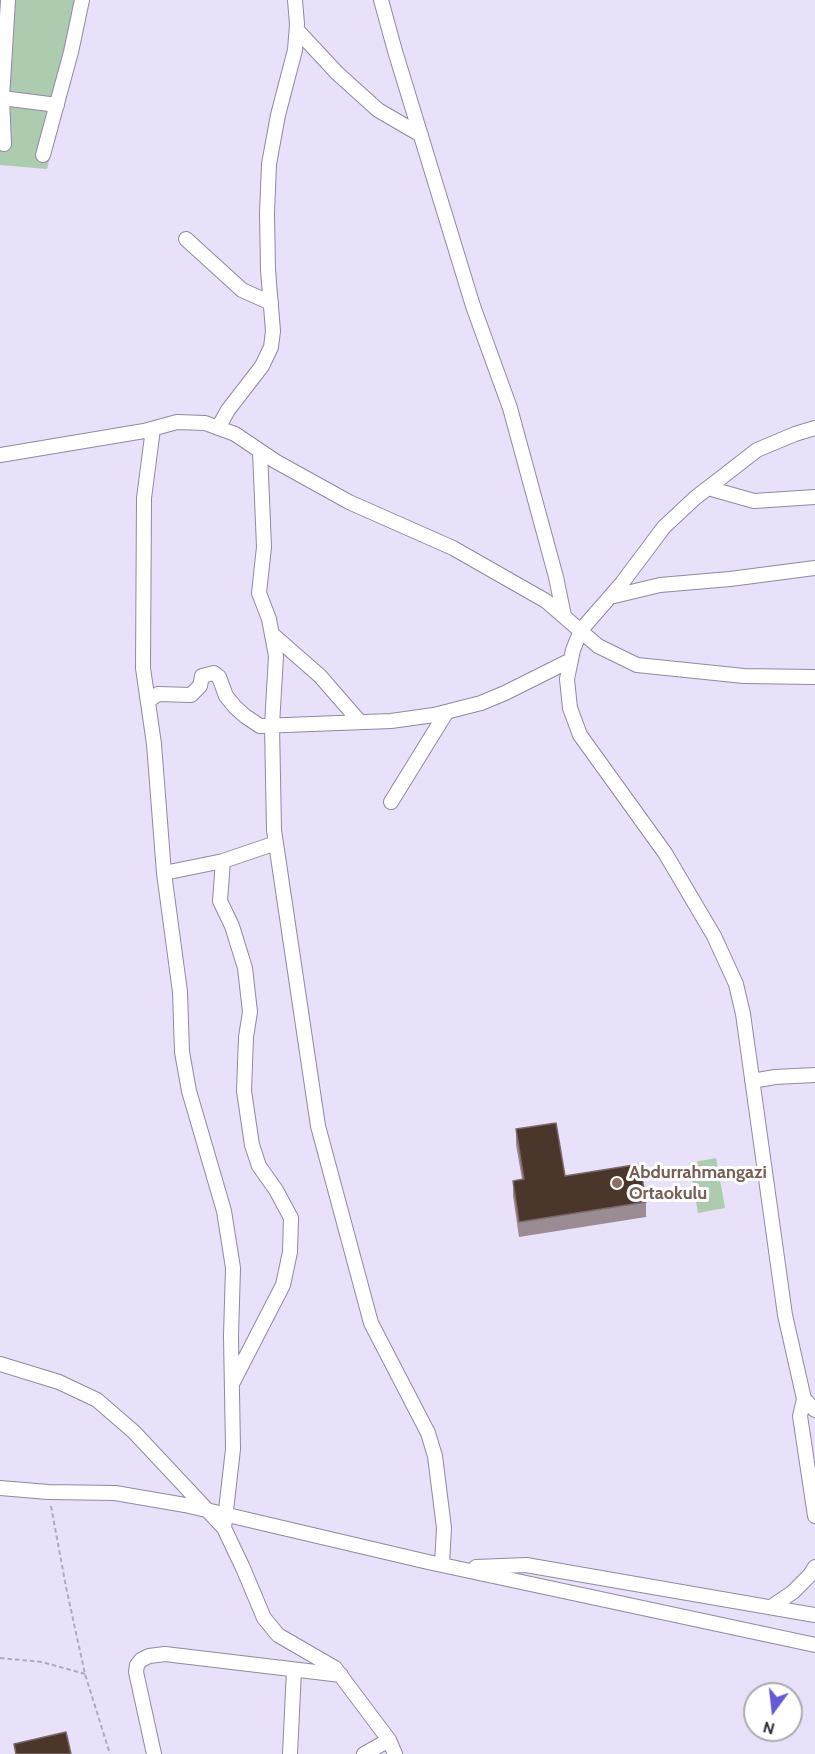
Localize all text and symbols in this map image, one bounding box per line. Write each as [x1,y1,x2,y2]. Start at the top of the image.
place label: Abdurrahmangazi Ortaokulu [629,1162,767,1204]
marker: Abdurrahmangazi Ortaokulu [610,1176,624,1190]
north arrow [743,1682,803,1742]
text: N [761,1717,777,1739]

